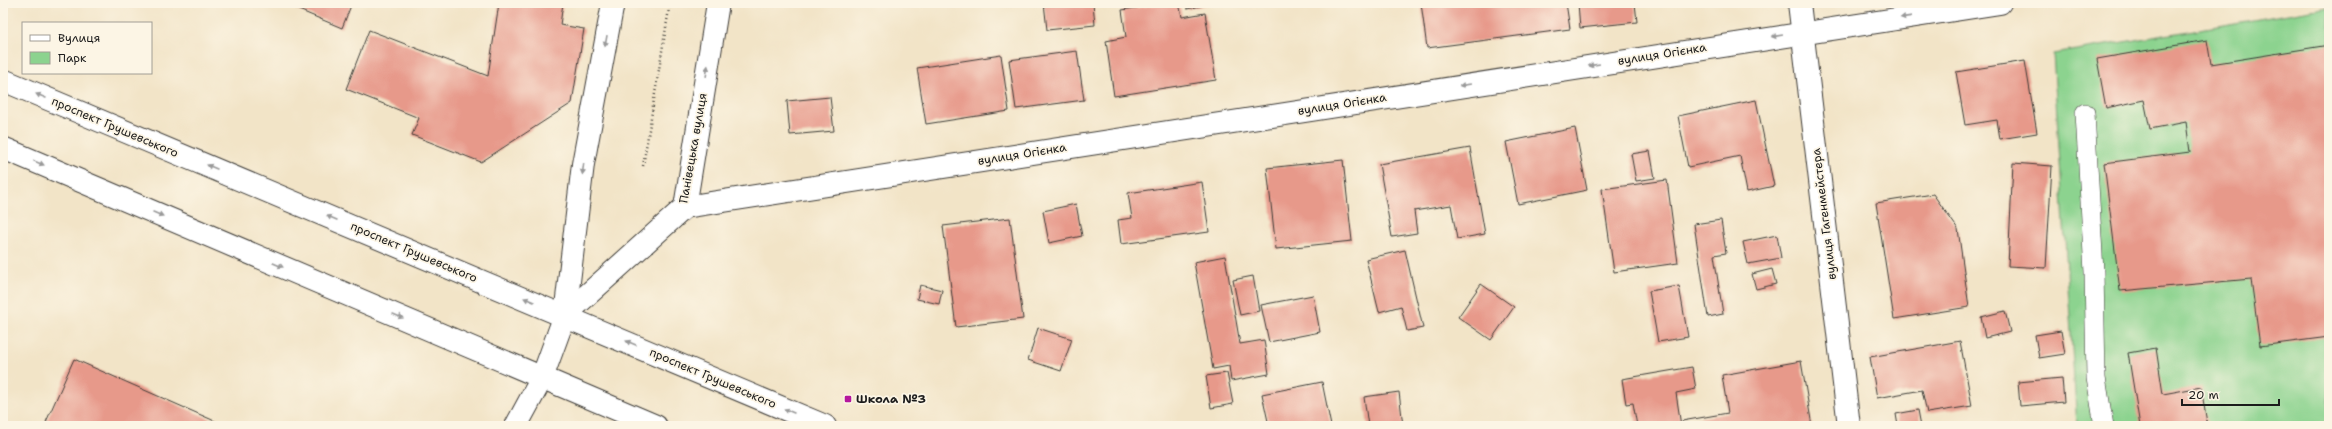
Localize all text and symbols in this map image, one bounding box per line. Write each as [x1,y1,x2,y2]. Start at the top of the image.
one-way arrow [1900,14,1912,20]
legend [22,22,152,74]
text: Вулиця [58,30,100,46]
one-way arrow [1771,33,1783,39]
one-way arrow [603,35,609,47]
street label: вулиця Огієнка [1617,39,1708,69]
text: Парк [58,50,87,66]
one-way arrow [1587,62,1600,68]
one-way arrow [704,65,710,77]
one-way arrow [1459,82,1471,88]
street label: вулиця Огієнка [1297,89,1388,119]
one-way arrow [34,92,46,98]
street label: Панівецька вулиця [675,92,711,204]
street label: проспект Грушевського [49,93,181,161]
street label: вулиця Огієнка [977,139,1068,169]
street label: вулиця Гагенмейстера [1808,147,1840,281]
one-way arrow [33,160,44,166]
one-way arrow [580,163,586,175]
one-way arrow [206,164,218,170]
one-way arrow [153,211,164,217]
one-way arrow [326,214,338,221]
street label: проспект Грушевського [348,218,480,286]
one-way arrow [272,262,284,268]
one-way arrow [523,297,535,303]
one-way arrow [392,313,403,319]
one-way arrow [624,340,636,346]
street label: проспект Грушевського [647,344,779,412]
scale bar [2182,381,2279,407]
text: 20 m [2188,387,2219,403]
place label: Школа №3 [856,391,926,407]
marker: Школа №3 [843,394,853,404]
one-way arrow [783,407,795,413]

